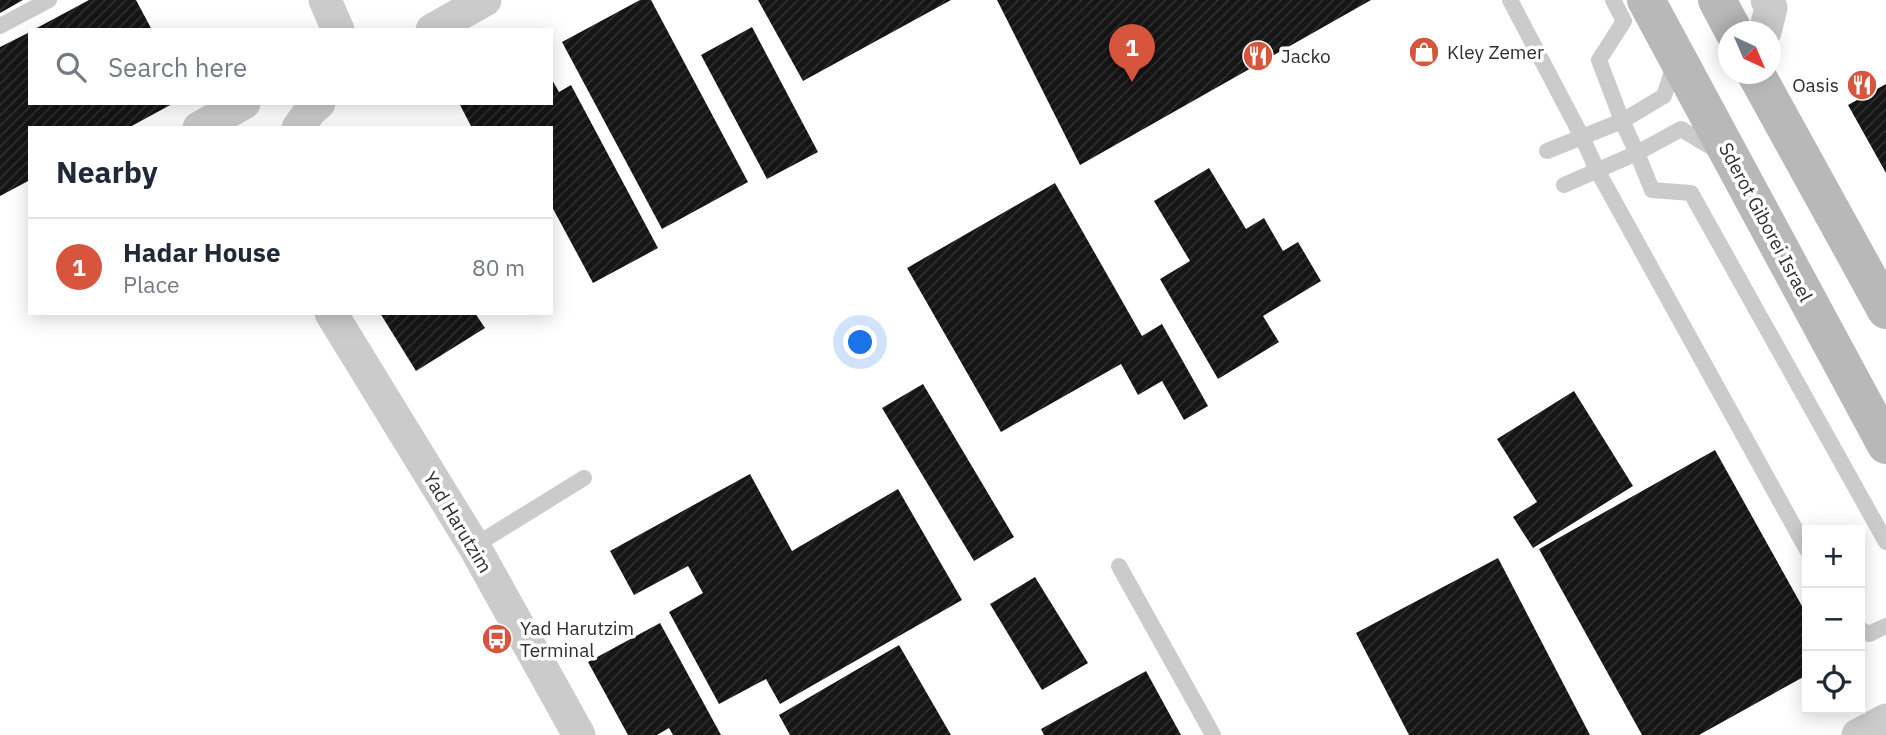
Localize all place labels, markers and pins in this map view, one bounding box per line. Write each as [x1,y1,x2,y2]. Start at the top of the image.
pin: 1 [1109,24,1155,82]
shop icon: Kley Zemer [1407,35,1441,69]
restaurant icon: Jacko [1241,39,1275,73]
place label: Kley Zemer [1447,40,1544,64]
place label: Jacko [1281,44,1331,68]
restaurant icon: Oasis [1845,68,1879,102]
place label: Oasis [1792,73,1839,97]
place label: Yad Harutzim Terminal [520,616,634,662]
bus stop icon: Yad Harutzim Terminal [480,622,514,656]

